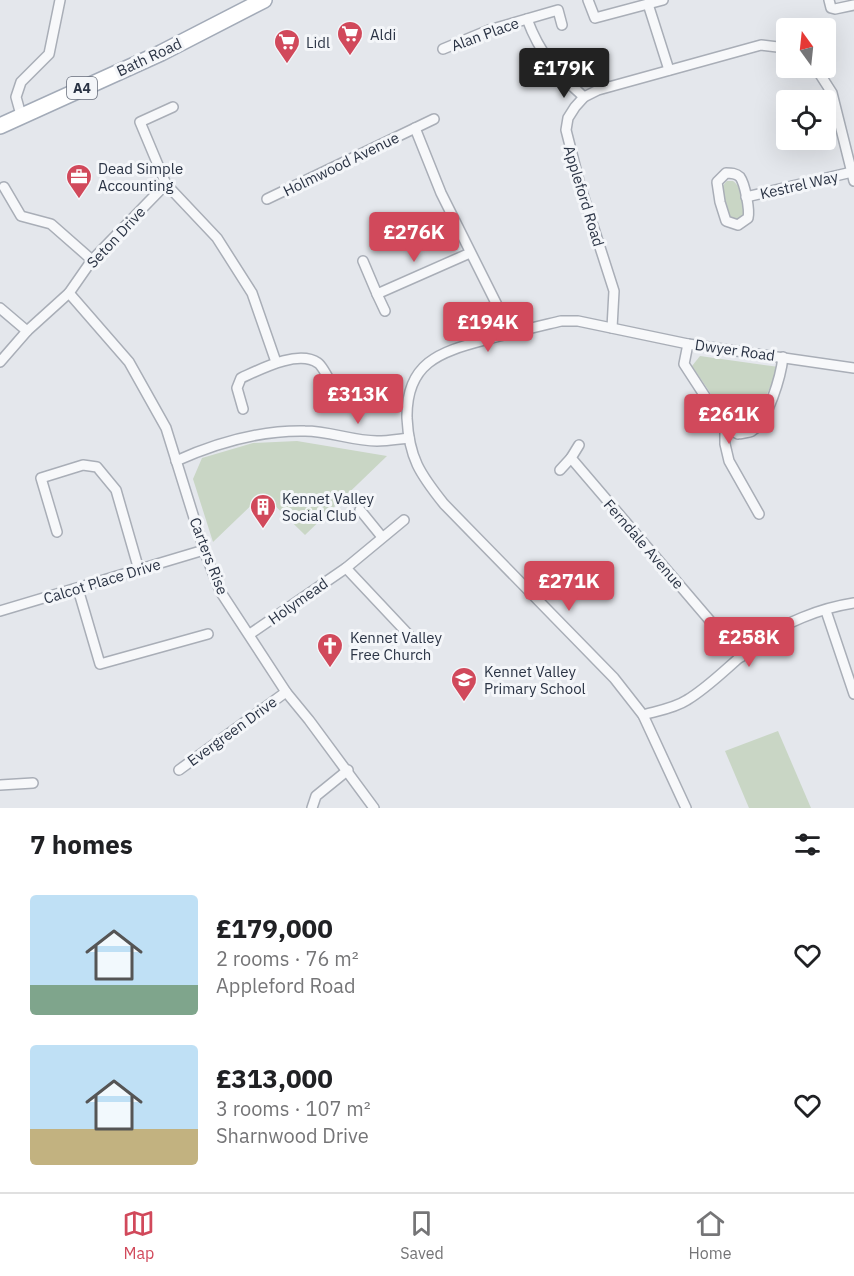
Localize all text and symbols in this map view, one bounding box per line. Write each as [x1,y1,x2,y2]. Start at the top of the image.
street label: Alan Place [449,13,521,55]
north arrow [776,18,836,78]
map controls [776,18,836,150]
supermarket icon: Aldi [335,19,365,57]
place label: Aldi [370,25,396,44]
supermarket icon: Lidl [272,27,302,65]
place label: Lidl [306,33,330,52]
street label: Bath Road [113,34,185,80]
pin: £179K [522,48,606,99]
text: £179K [533,54,595,81]
road number: A4 [67,77,97,99]
button: locate [776,90,836,150]
street label: Holmwood Avenue [280,128,402,200]
street label: Appleford Road [560,143,608,249]
place label: Dead Simple Accounting [98,159,183,195]
office icon: Dead Simple Accounting [64,162,94,200]
street label: Kestrel Way [758,167,840,203]
street label: Seton Drive [83,202,149,272]
pin: £276K [372,212,456,263]
text: £276K [383,218,445,245]
pin: £194K [446,302,530,353]
text: £194K [457,308,519,335]
street label: Dwyer Road [694,335,776,365]
pin: £313K [316,374,400,425]
text: £313K [327,380,389,407]
pin: £261K [687,394,771,445]
text: £261K [698,400,760,427]
place label: Kennet Valley Social Club [282,489,374,525]
building icon: Kennet Valley Social Club [248,492,278,530]
street label: Ferndale Avenue [600,495,688,593]
street label: Carters Rise [186,515,232,597]
street label: Calcot Place Drive [41,554,163,608]
pin: £271K [527,561,611,612]
text: £271K [538,567,600,594]
street label: Holymead [265,574,331,628]
pin: £258K [707,617,791,668]
text: £258K [718,623,780,650]
place label: Kennet Valley Free Church [350,628,442,664]
church icon: Kennet Valley Free Church [315,631,345,669]
place label: Kennet Valley Primary School [484,662,586,698]
school or university icon: Kennet Valley Primary School [449,665,479,703]
street label: Evergreen Drive [183,692,281,770]
text: 7 homes [30,827,133,861]
icon: filters [791,828,824,861]
text: £179,000 [216,911,333,945]
icon: home [78,919,150,991]
icon: heart [791,939,824,972]
text: 2 rooms · 76 m² [216,945,359,972]
text: Appleford Road [216,972,356,999]
text: £313,000 [216,1061,333,1095]
icon: home [78,1069,150,1141]
icon: heart [791,1089,824,1122]
text: 3 rooms · 107 m² [216,1095,371,1122]
text: Sharnwood Drive [216,1122,369,1149]
tab: Map [122,1207,155,1263]
tab: Saved [400,1207,444,1263]
tab: Home [689,1207,732,1263]

